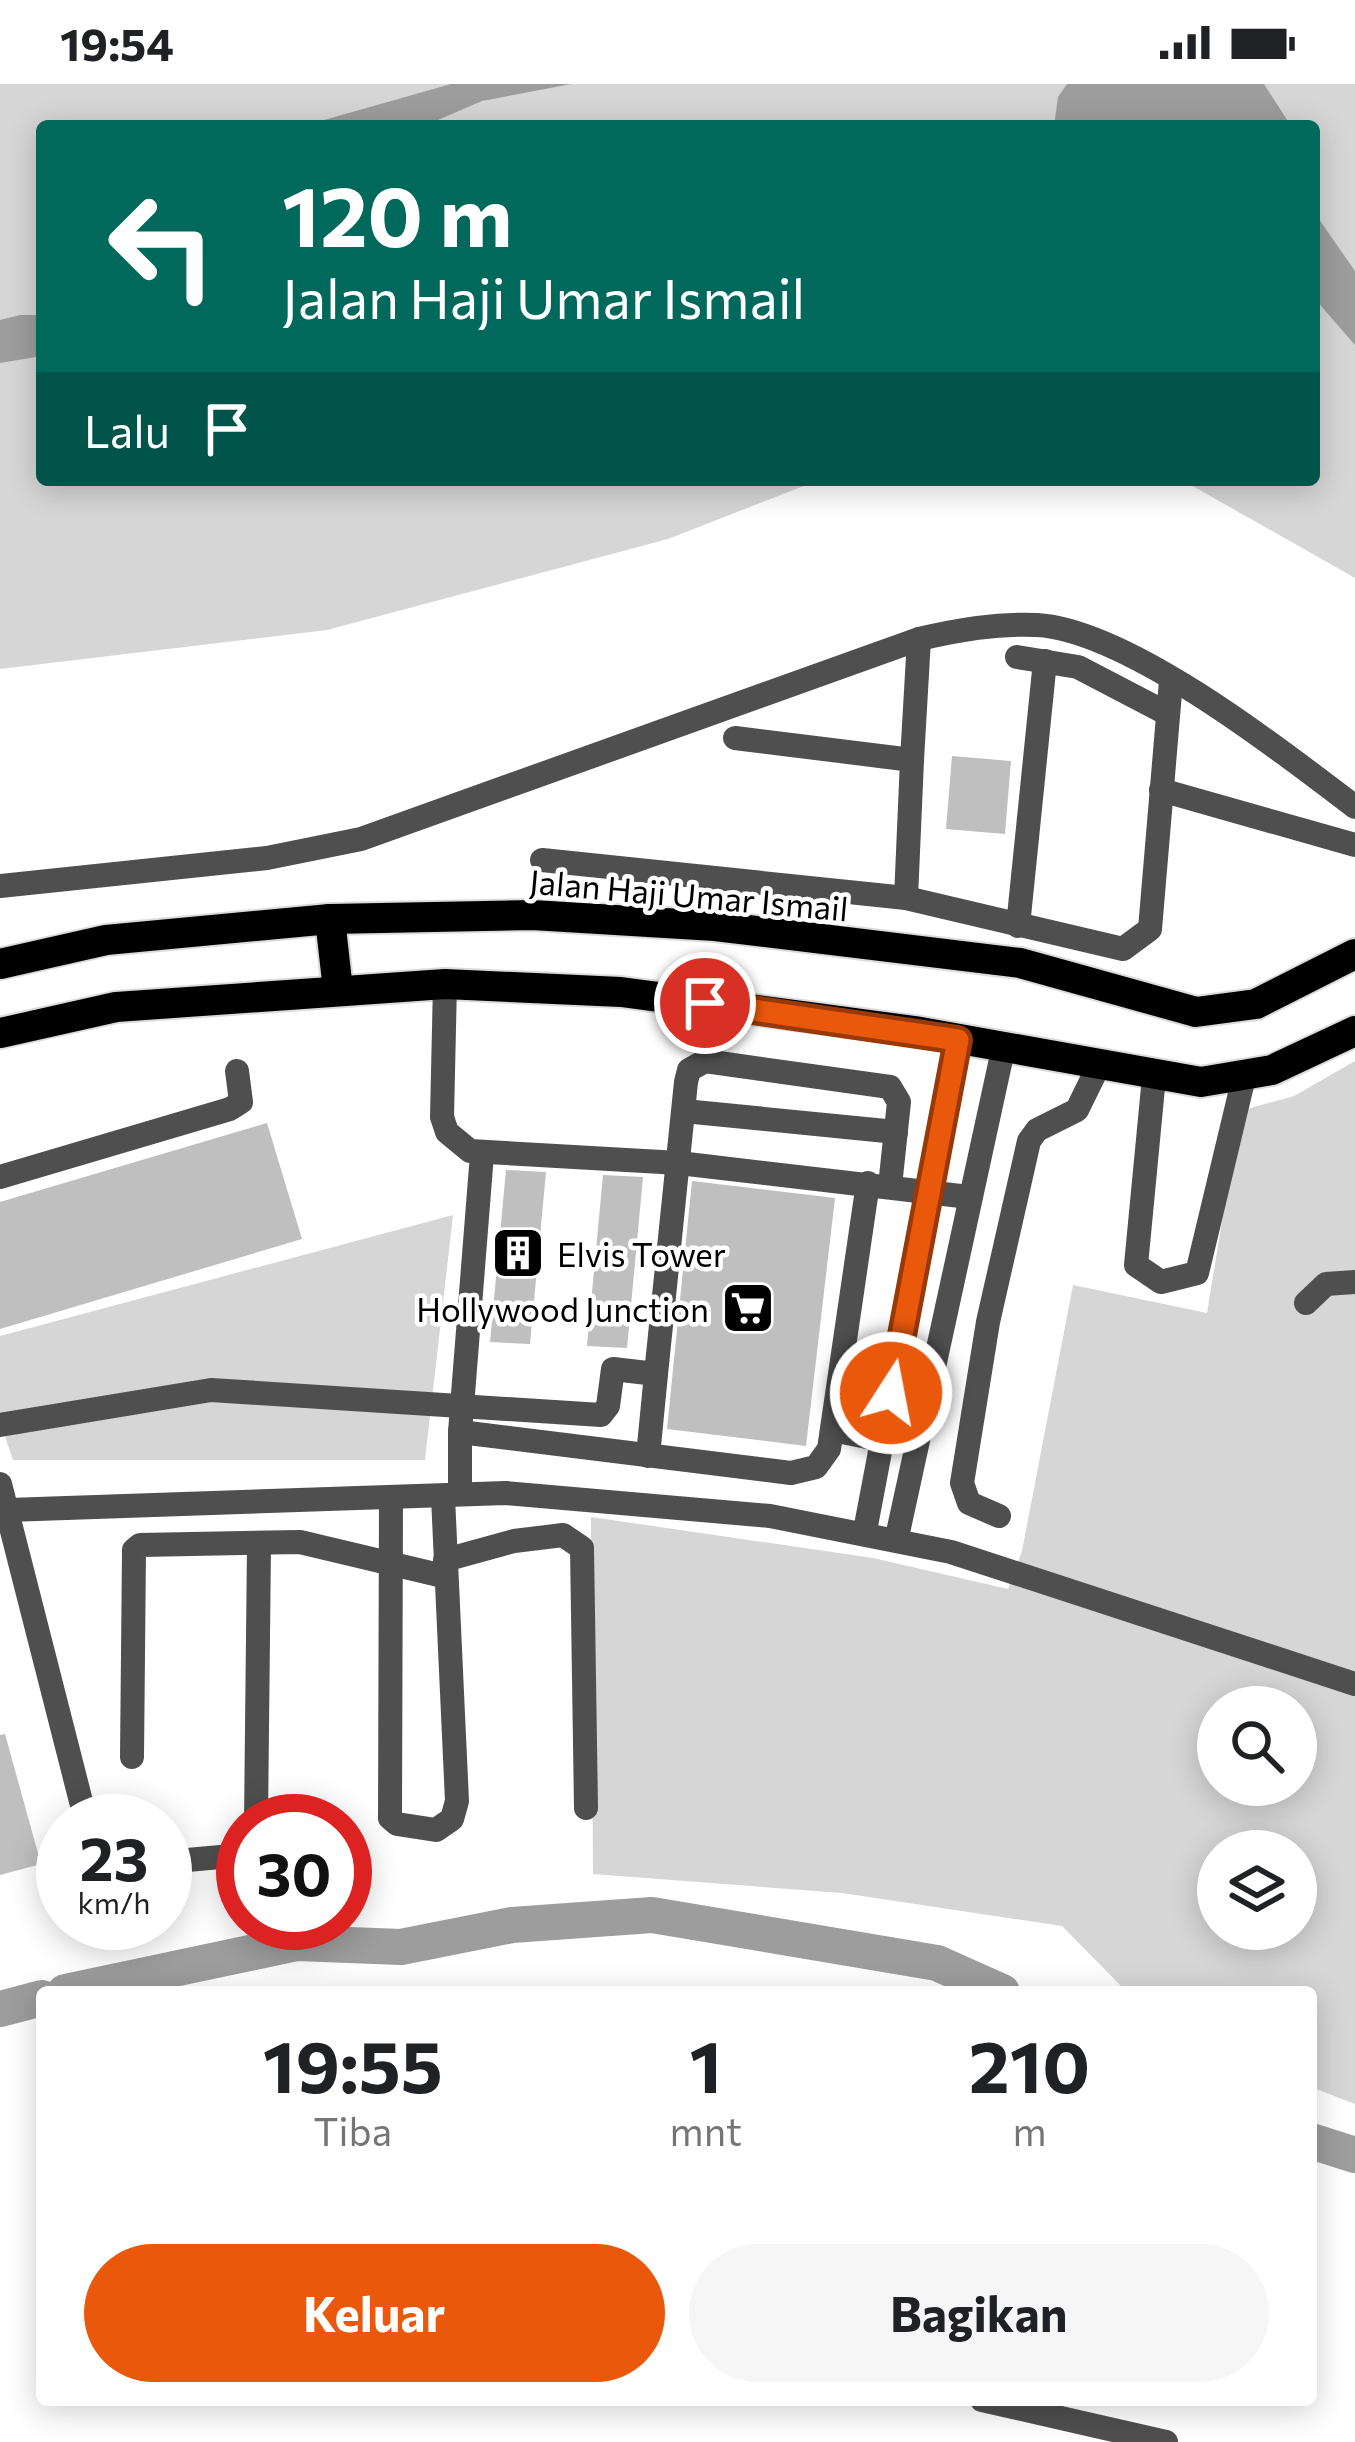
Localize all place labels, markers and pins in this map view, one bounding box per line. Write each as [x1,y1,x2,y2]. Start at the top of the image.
pin [654,952,756,1054]
building icon: Elvis Tower [490,1225,546,1281]
place label: Elvis Tower [557,1233,726,1274]
supermarket icon: Hollywood Junction [720,1280,776,1336]
place label: Hollywood Junction [416,1288,709,1329]

